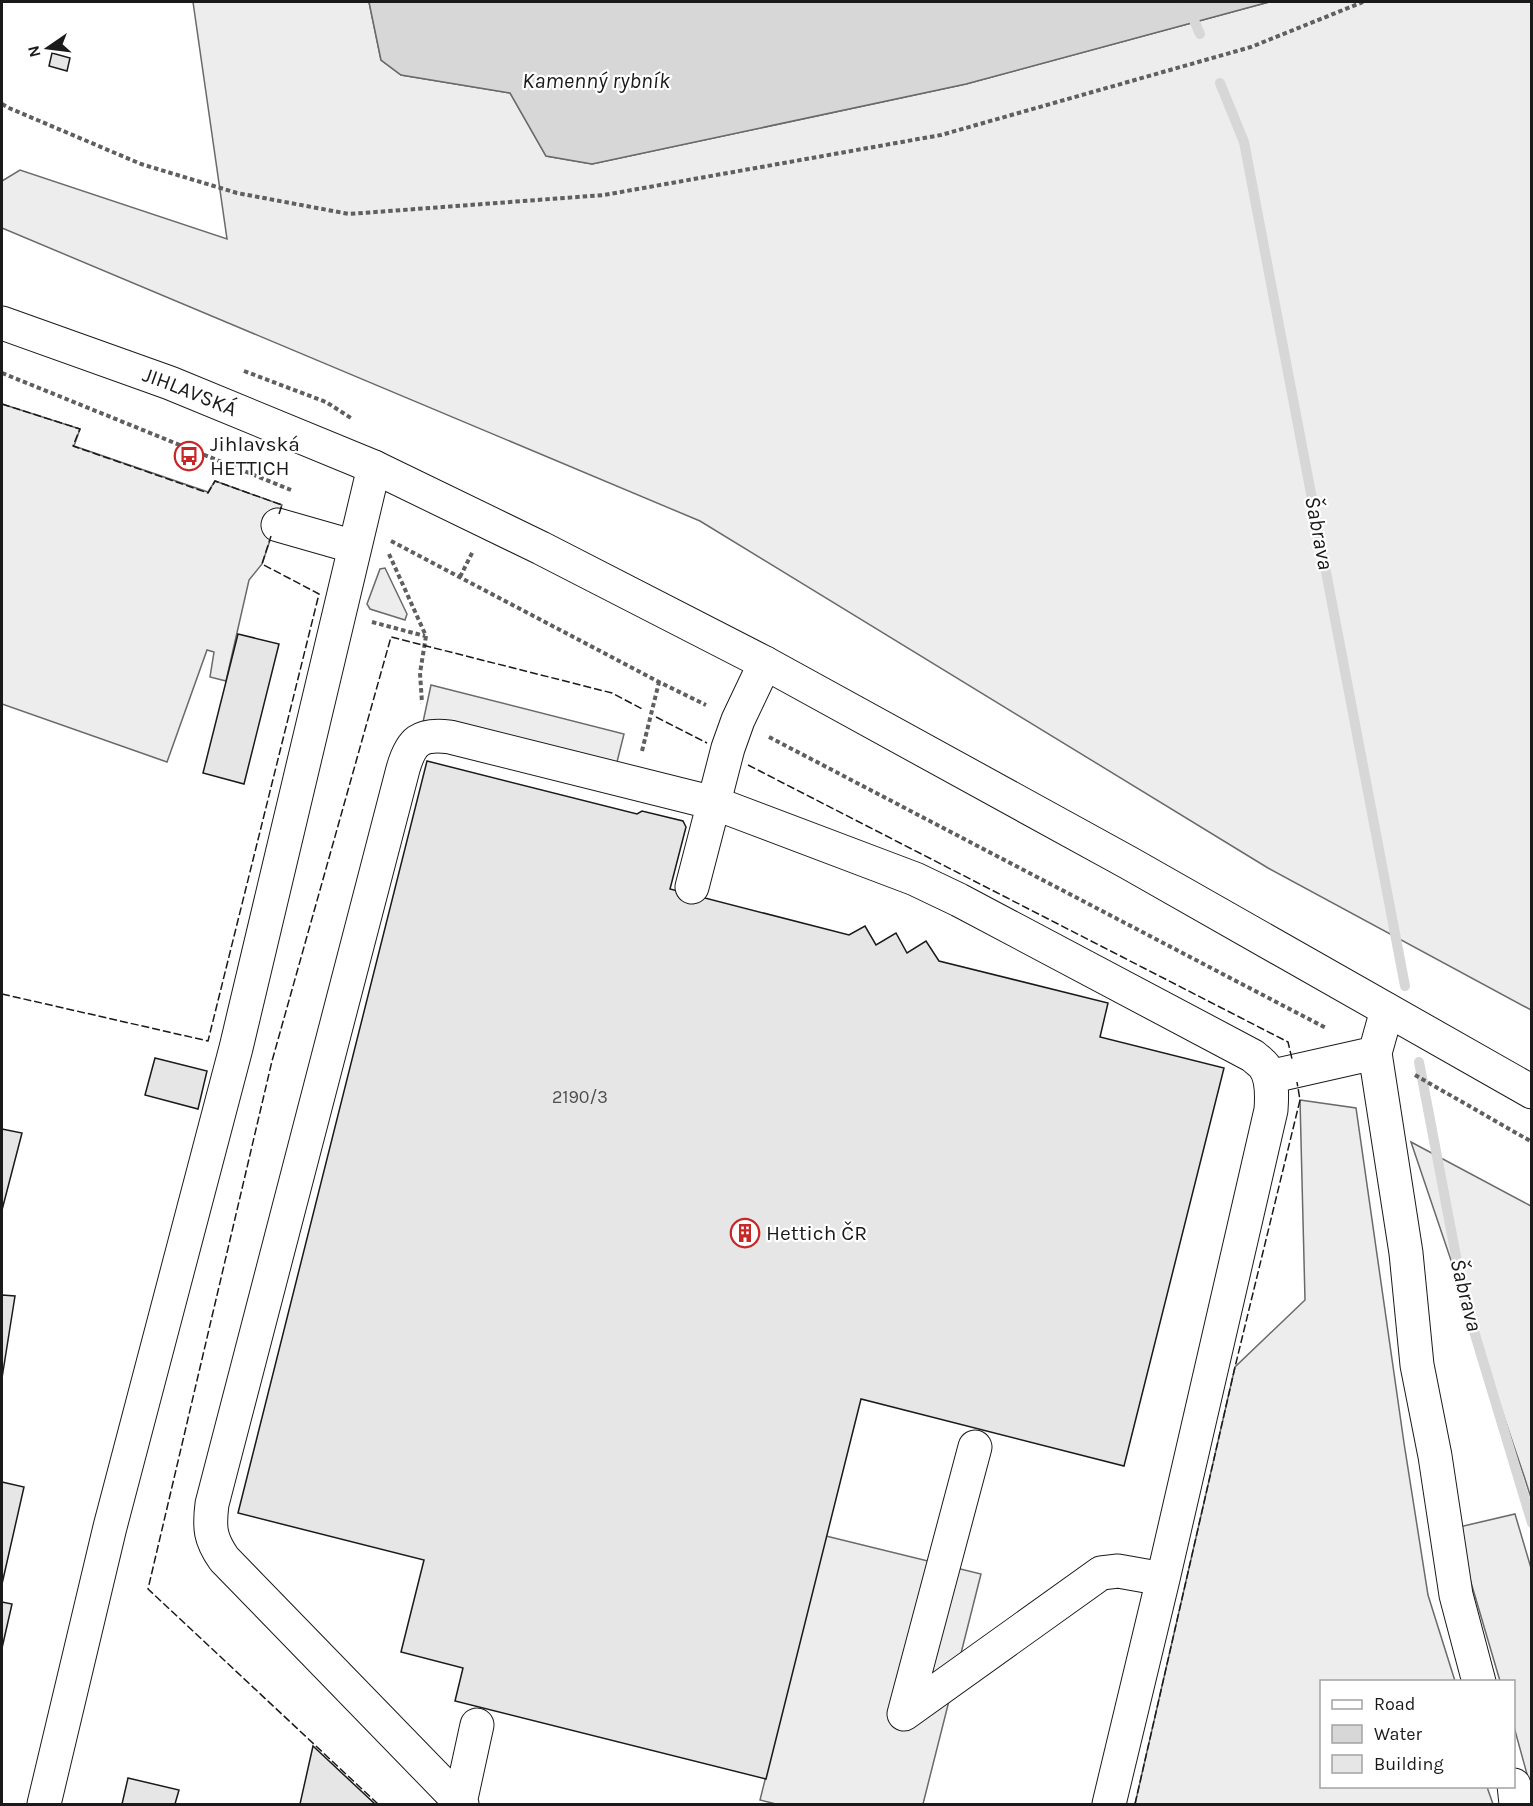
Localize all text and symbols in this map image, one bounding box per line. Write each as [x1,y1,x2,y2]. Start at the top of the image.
north arrow [18,18,78,78]
text: N [23,44,45,59]
water label: Kamenný rybník [522,68,671,94]
street label: JIHLAVSKÁ [140,362,240,421]
place label: Jihlavská HETTICH [210,432,300,480]
bus stop icon: Jihlavská HETTICH [173,440,205,472]
water label: Šabrava [1299,494,1340,572]
house number: 2190/3 [552,1086,608,1108]
building icon: Hettich ČR [729,1217,761,1249]
place label: Hettich ČR [766,1221,867,1245]
water label: Šabrava [1444,1256,1489,1334]
legend [1320,1680,1515,1788]
text: Road [1374,1693,1415,1715]
text: Water [1374,1723,1422,1745]
text: Building [1374,1753,1444,1775]

